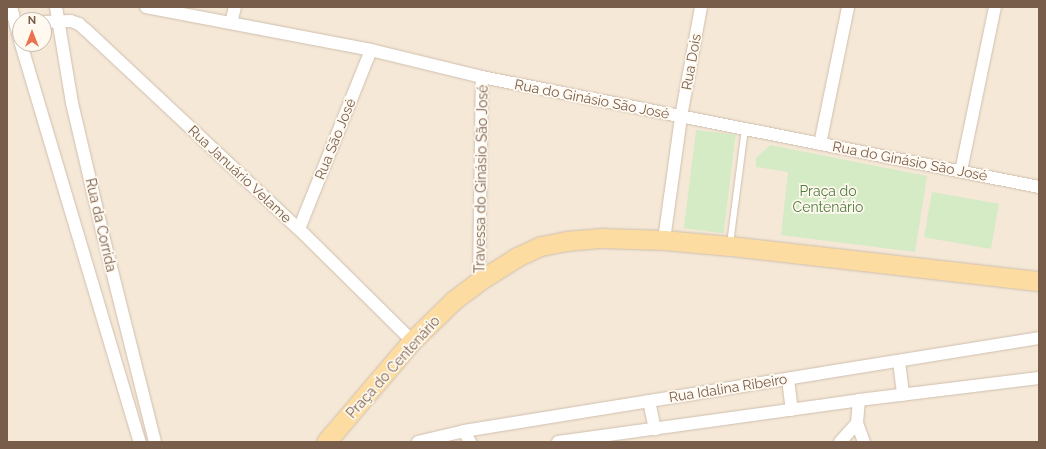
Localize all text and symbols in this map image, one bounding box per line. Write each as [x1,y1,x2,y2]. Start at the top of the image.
north arrow [12,12,52,52]
text: N [28,14,36,27]
street label: Rua Dois [678,33,704,91]
street label: Rua do Ginásio São José [513,76,671,122]
street label: Travessa do Ginásio São José [471,84,491,274]
street label: Rua São José [311,96,359,182]
street label: Rua Januário Velame [185,121,295,227]
street label: Rua do Ginásio São José [831,138,989,184]
street label: Rua da Corrida [82,177,120,273]
park label: Praça do Centenário [793,183,863,216]
street label: Praça do Centenário [343,313,443,421]
street label: Rua Idalina Ribeiro [668,370,788,406]

